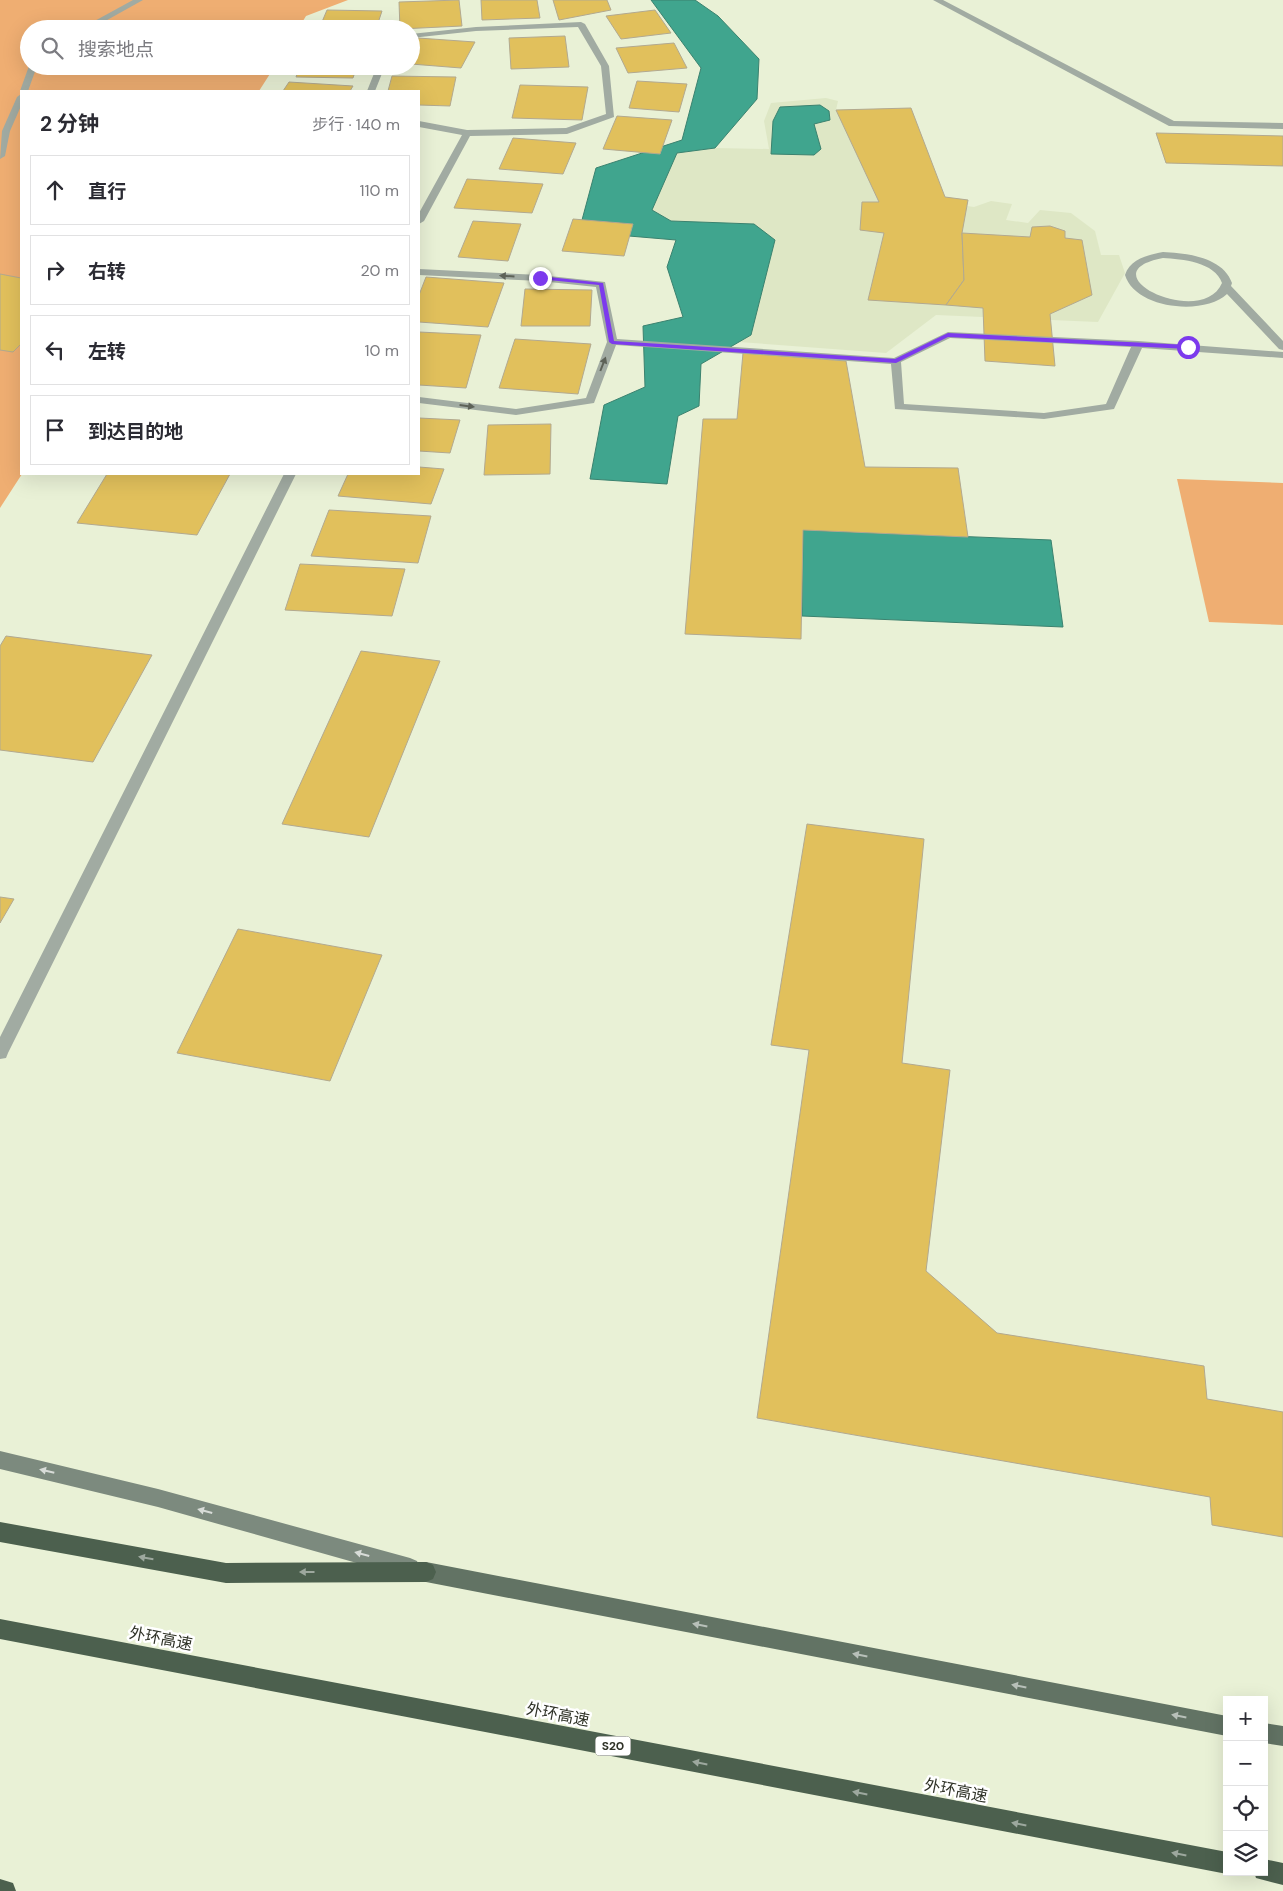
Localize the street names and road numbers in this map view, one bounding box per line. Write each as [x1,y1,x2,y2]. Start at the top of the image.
street label: 外环高速 [127,1622,194,1655]
street label: 外环高速 [524,1698,591,1731]
road number: S20 [596,1736,630,1755]
street label: 外环高速 [922,1774,989,1807]

